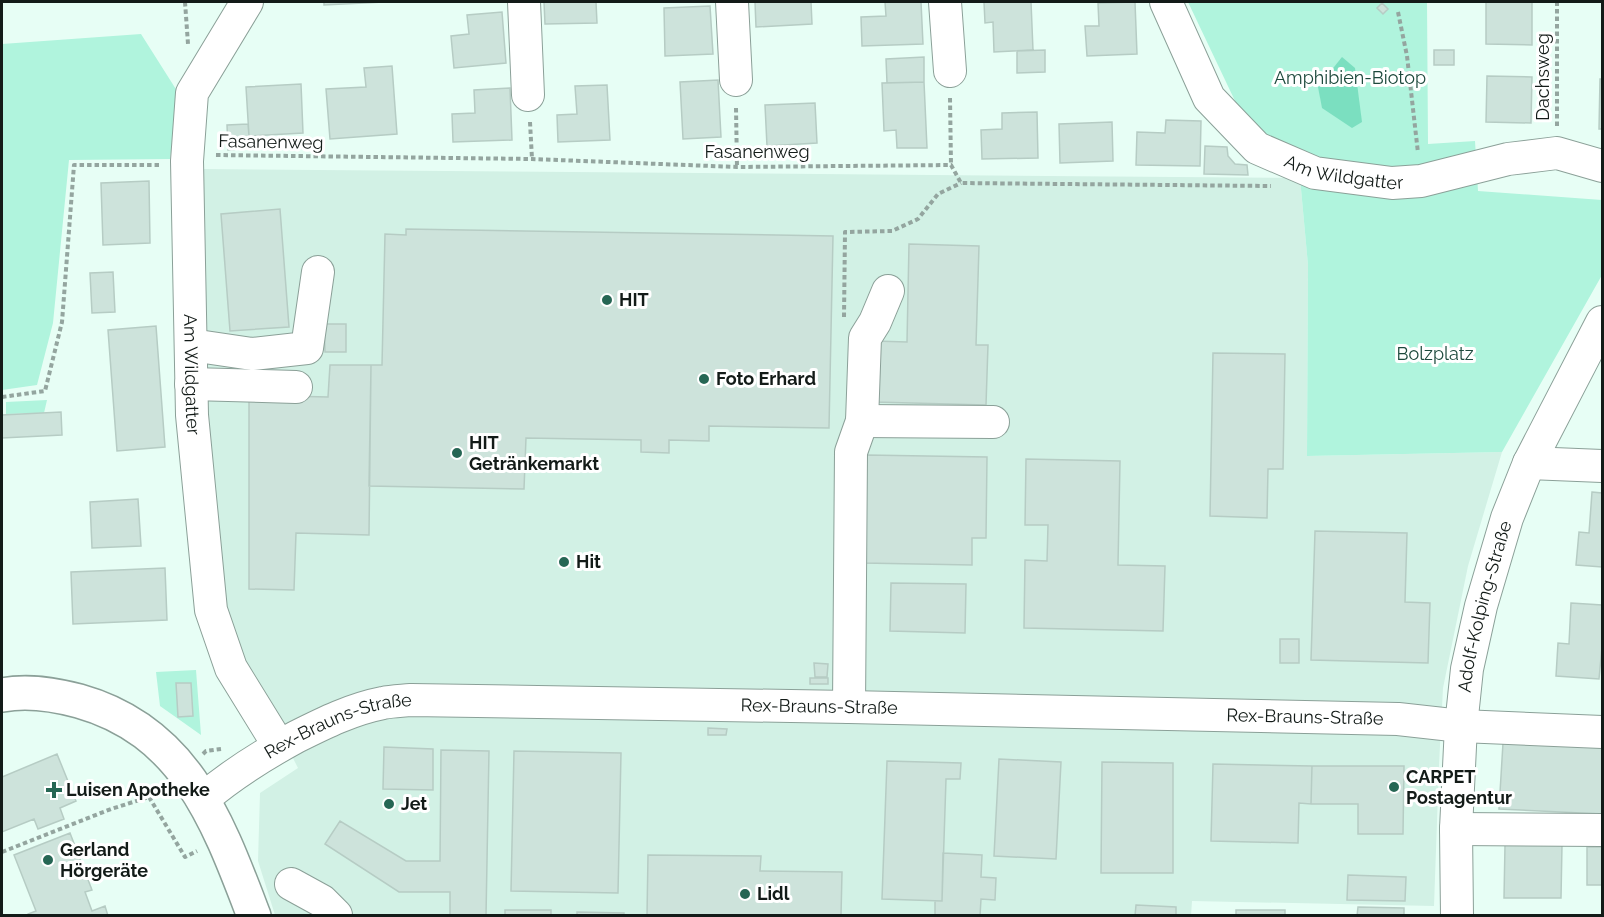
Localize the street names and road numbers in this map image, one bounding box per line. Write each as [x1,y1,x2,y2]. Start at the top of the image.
street label: Dachsweg [1532,33,1553,121]
street label: Fasanenweg [218,130,324,153]
street label: Fasanenweg [704,141,810,162]
street label: Am Wildgatter [1281,150,1405,194]
street label: Am Wildgatter [180,314,205,437]
street label: Adolf-Kolping-Straße [1454,518,1516,693]
street label: Rex-Brauns-Straße [260,689,413,763]
street label: Rex-Brauns-Straße [740,694,898,718]
street label: Rex-Brauns-Straße [1226,704,1384,729]

